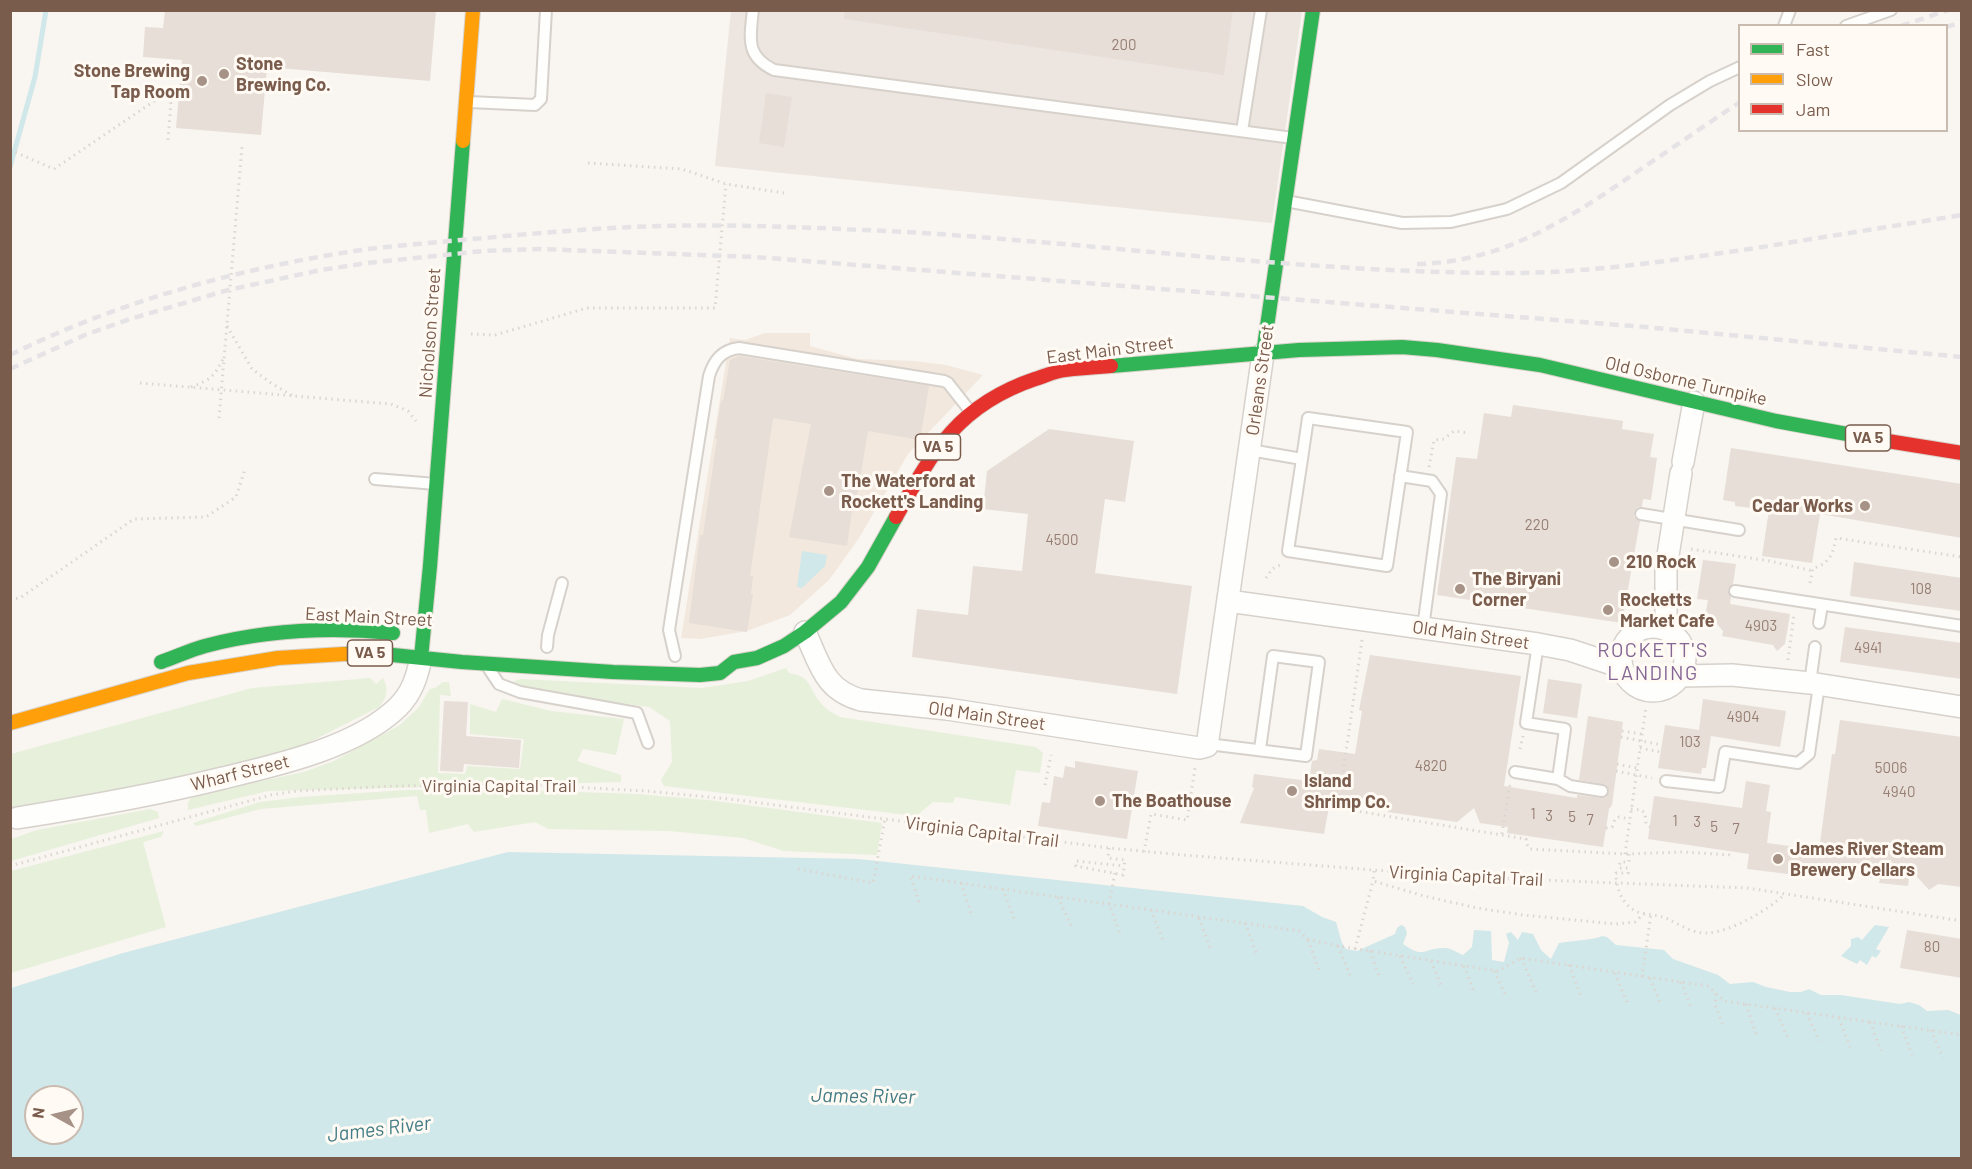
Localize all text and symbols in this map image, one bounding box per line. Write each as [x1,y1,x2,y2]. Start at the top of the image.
legend [1738,24,1948,132]
house number: 200 [1112,36,1136,54]
text: Fast [1796,38,1830,60]
place label: Stone Brewing Co. [236,53,331,96]
place label: Stone Brewing Tap Room [74,60,190,103]
marker: Stone Brewing Co. [217,67,231,81]
text: Slow [1796,68,1833,90]
marker: Stone Brewing Tap Room [195,74,209,88]
text: Jam [1796,98,1830,120]
street label: Nicholson Street [415,267,445,399]
street label: Orleans Street [1242,323,1278,437]
street label: East Main Street [1045,331,1175,369]
street label: Old Osborne Turnpike [1603,352,1769,410]
road number: VA 5 [1846,425,1890,451]
road number: VA 5 [916,434,960,460]
place label: The Waterford at Rockett's Landing [841,470,983,512]
marker: The Waterford at Rockett's Landing [822,484,836,498]
place label: Cedar Works [1752,495,1853,517]
marker: Cedar Works [1858,499,1872,513]
house number: 220 [1525,516,1549,534]
house number: 4500 [1046,531,1078,549]
place label: 210 Rock [1626,551,1696,573]
marker: 210 Rock [1607,555,1621,569]
place label: The Biryani Corner [1472,568,1561,610]
house number: 108 [1910,580,1932,598]
marker: The Biryani Corner [1453,582,1467,596]
place label: Rocketts Market Cafe [1620,589,1715,632]
street label: East Main Street [305,603,433,631]
marker: Rocketts Market Cafe [1601,603,1615,617]
street label: Old Main Street [1411,616,1531,654]
house number: 4903 [1745,617,1777,635]
district label: ROCKETT'S LANDING [1597,638,1709,685]
house number: 4941 [1854,639,1882,657]
road number: VA 5 [348,640,392,666]
street label: Old Main Street [927,697,1047,735]
house number: 4904 [1727,708,1759,726]
house number: 103 [1679,733,1701,751]
street label: Wharf Street [189,750,291,796]
house number: 4820 [1415,757,1447,775]
house number: 5006 [1875,759,1907,777]
place label: Island Shrimp Co. [1304,770,1390,812]
street label: Virginia Capital Trail [422,775,576,797]
house number: 4940 [1883,783,1915,801]
marker: Island Shrimp Co. [1285,784,1299,798]
place label: The Boathouse [1112,790,1232,812]
marker: The Boathouse [1093,794,1107,808]
house number: 1 [1530,805,1536,823]
house number: 3 [1545,807,1553,825]
house number: 5 [1568,808,1576,826]
house number: 7 [1586,811,1594,829]
street label: Virginia Capital Trail [904,812,1060,852]
house number: 1 [1672,812,1678,830]
house number: 3 [1693,813,1701,831]
house number: 5 [1710,818,1718,836]
house number: 7 [1732,820,1740,838]
place label: James River Steam Brewery Cellars [1790,838,1944,880]
marker: James River Steam Brewery Cellars [1771,852,1785,866]
street label: Virginia Capital Trail [1388,861,1544,891]
house number: 80 [1924,938,1940,956]
water label: James River [811,1083,915,1109]
north arrow [24,1085,84,1145]
text: N [28,1106,48,1119]
water label: James River [326,1111,432,1147]

